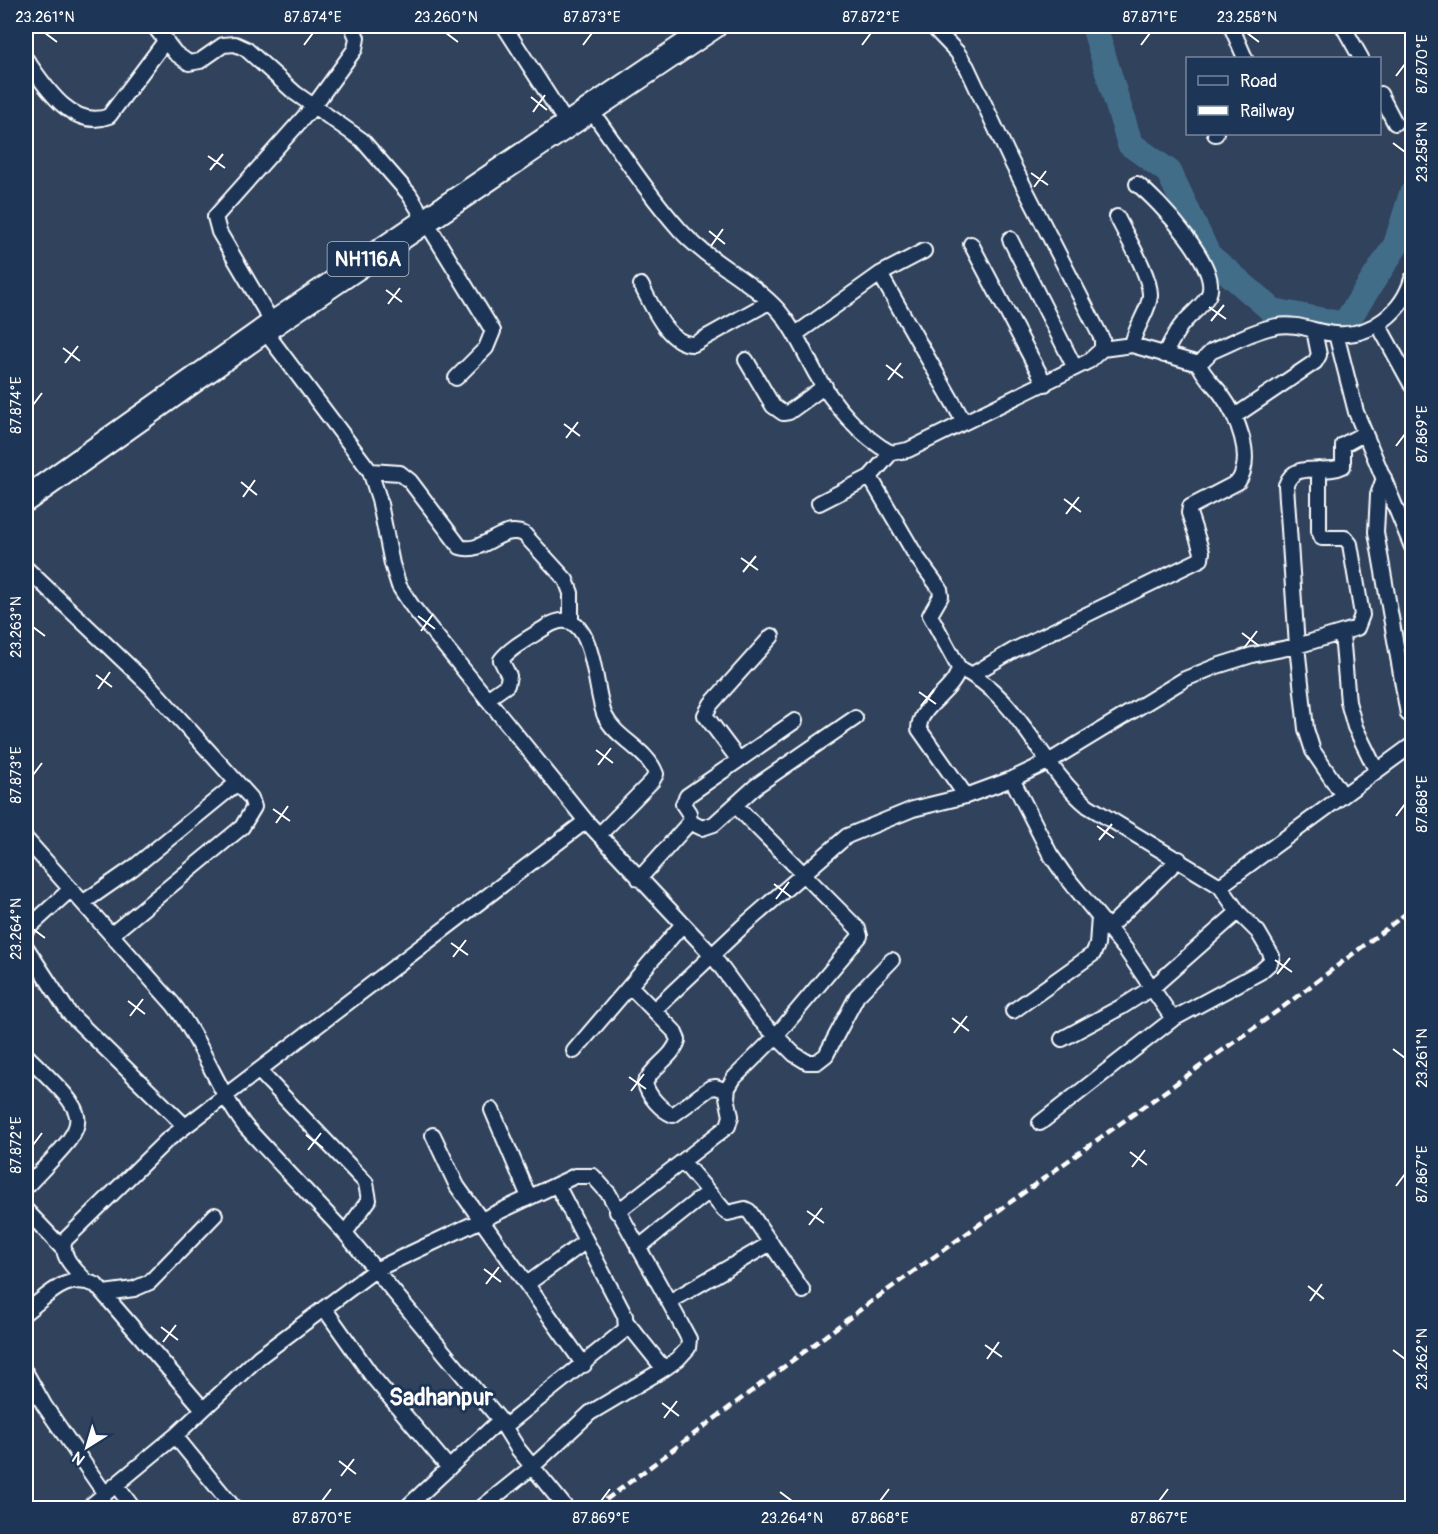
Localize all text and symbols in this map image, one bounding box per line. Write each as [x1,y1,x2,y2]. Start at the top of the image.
text: 23.261°N [15,8,75,27]
text: 87.874°E [284,8,342,27]
text: 23.260°N [414,8,478,27]
text: 87.873°E [563,8,621,27]
text: 87.872°E [842,8,900,27]
text: 87.871°E [1123,8,1177,27]
text: 23.258°N [1217,8,1277,27]
text: 87.870°E [1413,34,1432,93]
legend [1186,57,1381,135]
text: Road [1240,70,1277,93]
text: Railway [1240,100,1295,123]
text: 23.258°N [1413,122,1432,182]
road number: NH116A [328,242,409,276]
text: 87.874°E [7,376,26,434]
text: 87.869°E [1413,405,1432,463]
text: 23.263°N [7,596,26,658]
text: 87.873°E [7,746,26,804]
text: 87.868°E [1413,775,1432,833]
text: 23.264°N [7,898,26,960]
text: 23.261°N [1413,1028,1432,1088]
text: 87.872°E [7,1116,26,1174]
text: 87.867°E [1413,1145,1432,1203]
text: 23.262°N [1413,1328,1432,1390]
district label: Sadhanpur [389,1383,494,1412]
north arrow [57,1417,117,1477]
text: N [68,1447,89,1469]
text: 87.870°E [293,1509,352,1528]
text: 87.869°E [572,1509,630,1528]
text: 23.264°N [761,1509,823,1528]
text: 87.868°E [851,1509,909,1528]
text: 87.867°E [1130,1509,1188,1528]

